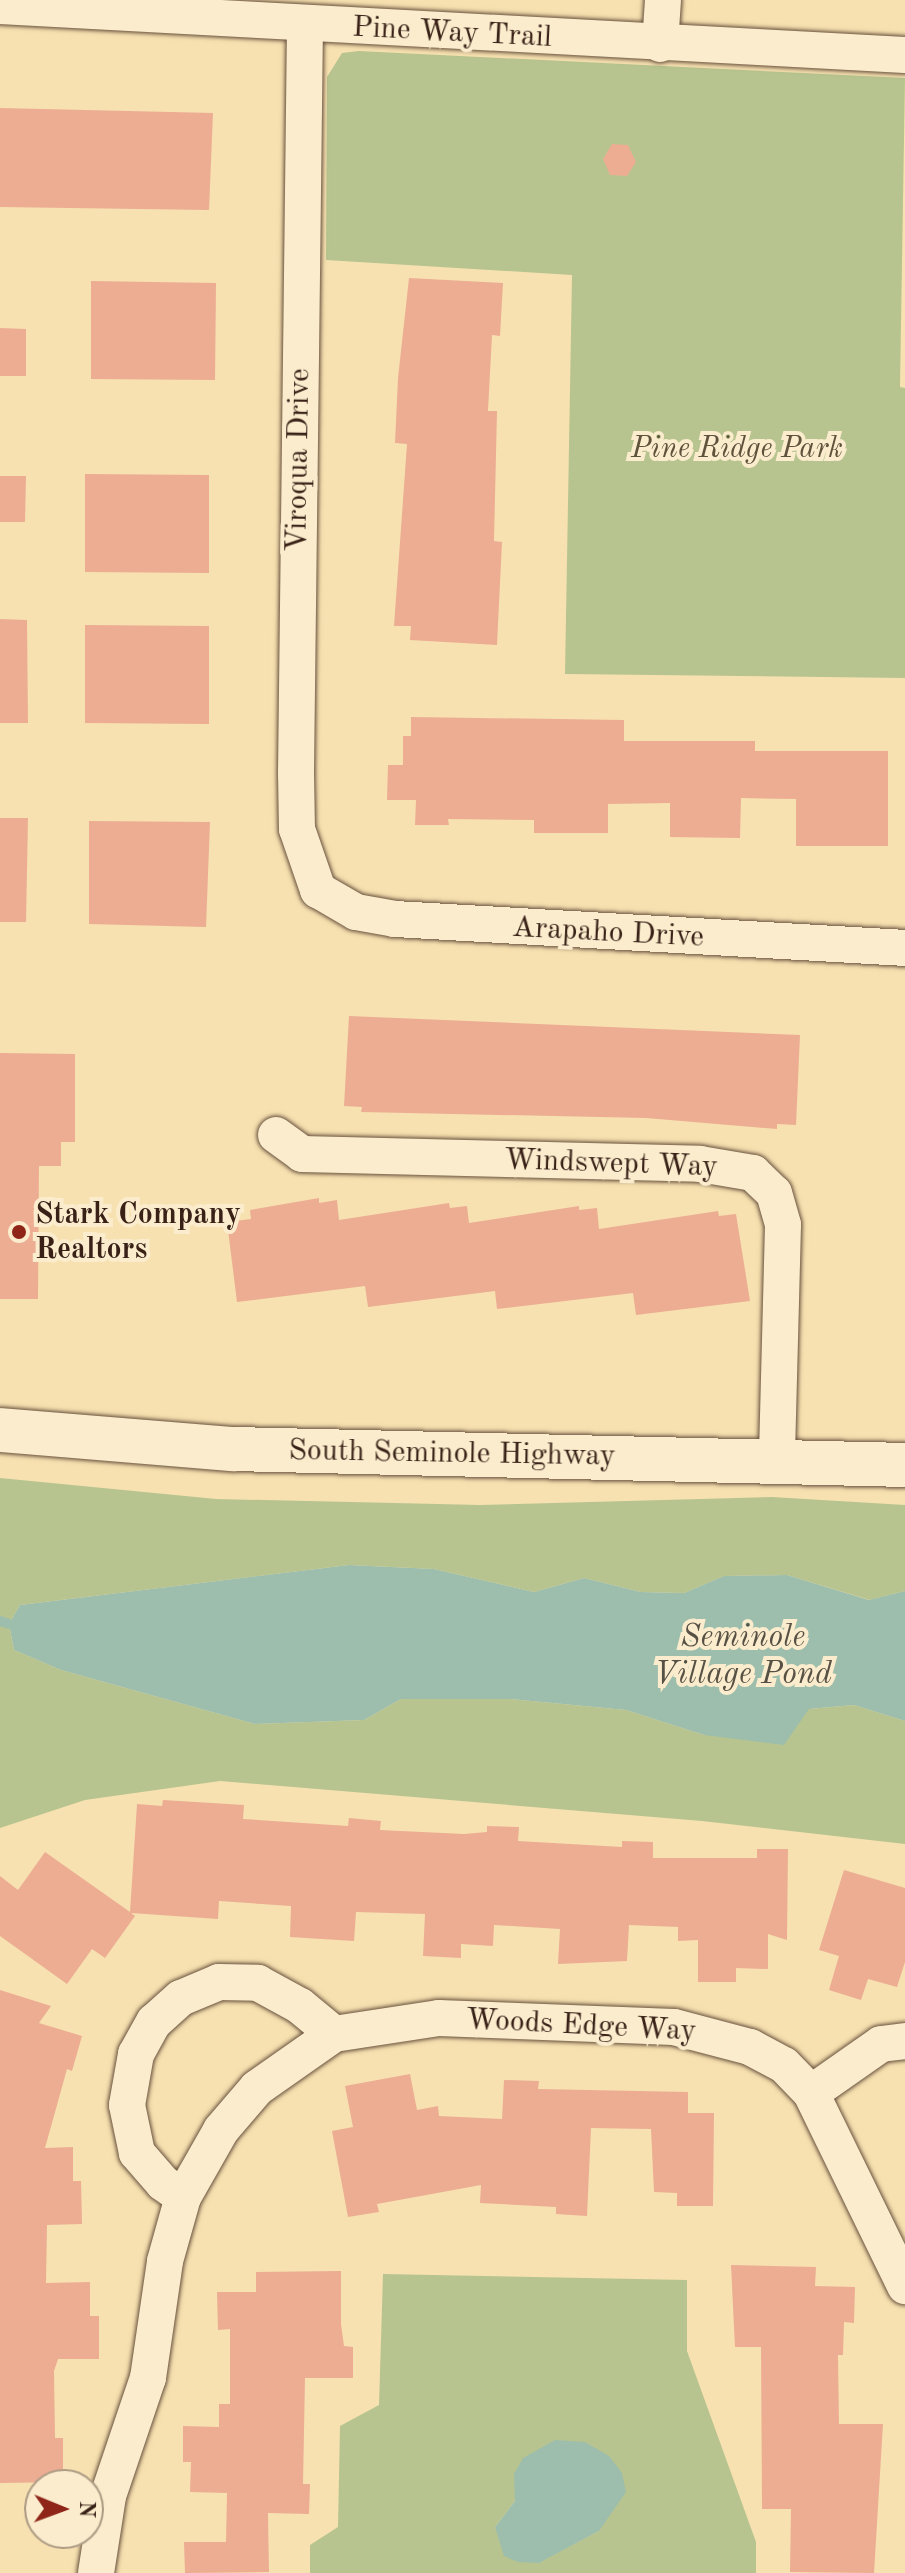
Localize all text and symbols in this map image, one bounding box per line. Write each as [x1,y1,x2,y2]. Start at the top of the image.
street label: Pine Way Trail [351,10,553,56]
street label: Viroqua Drive [279,368,319,552]
park label: Pine Ridge Park [631,431,843,467]
street label: Arapaho Drive [511,910,705,956]
street label: Windswept Way [504,1142,718,1186]
place label: Stark Company Realtors [35,1197,241,1268]
marker: Stark Company Realtors [10,1223,28,1241]
street label: South Seminole Highway [288,1433,616,1475]
water label: Seminole Village Pond [654,1620,832,1695]
street label: Woods Edge Way [465,2002,697,2050]
north arrow [24,2469,104,2549]
text: N [75,2501,97,2518]

